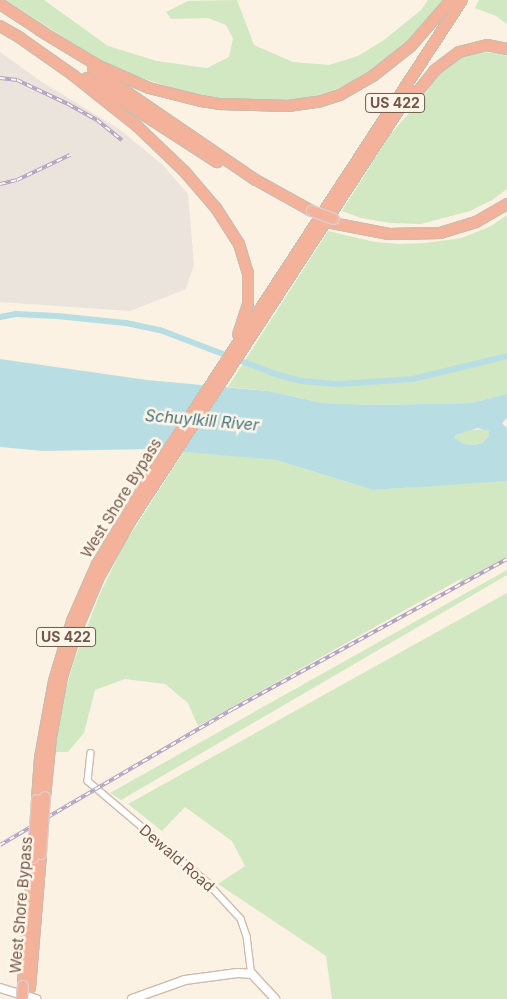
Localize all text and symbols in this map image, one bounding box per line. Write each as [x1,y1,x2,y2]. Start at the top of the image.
road number: US 422 [365,92,425,115]
water label: Schuylkill River [144,405,260,435]
street label: West Shore Bypass [77,435,165,561]
road number: US 422 [36,626,96,649]
street label: Dewald Road [136,821,218,895]
street label: West Shore Bypass [6,836,36,974]

